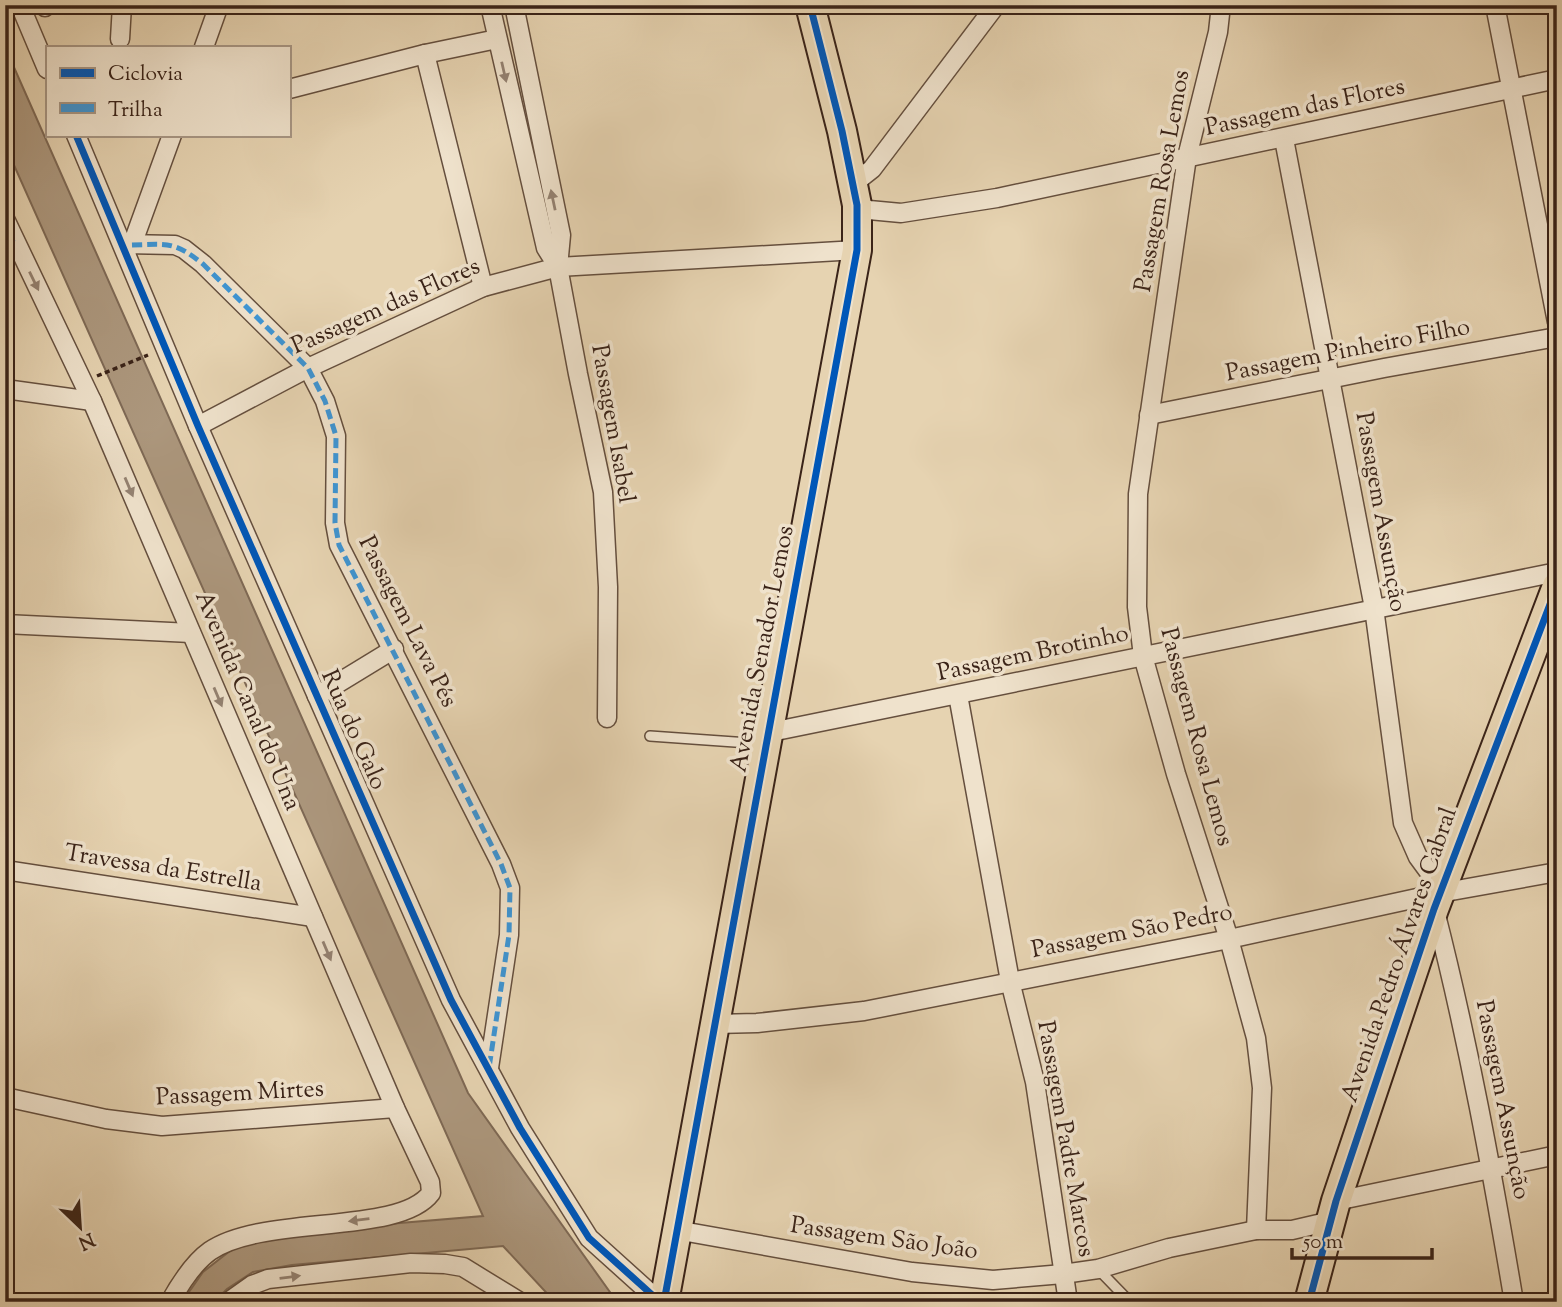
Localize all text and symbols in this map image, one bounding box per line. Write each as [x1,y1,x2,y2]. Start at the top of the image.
legend [46,46,290,136]
text: Ciclovia [108,60,183,90]
one-way arrow [499,61,510,83]
street label: Passagem Rosa Lemos [1127,67,1199,295]
street label: Passagem das Flores [1202,70,1408,146]
text: Trilha [108,96,163,126]
one-way arrow [548,189,559,211]
street label: Passagem das Flores [286,250,486,364]
one-way arrow [28,271,40,291]
street label: Passagem Pinheiro Filho [1223,311,1473,391]
street label: Passagem Isabel [581,342,643,506]
street label: Passagem Assunção [1346,409,1414,615]
one-way arrow [124,477,135,498]
street label: Avenida Senador Lemos [722,523,804,775]
street label: Passagem Lava Pés [349,530,465,714]
street label: Avenida Canal do Una [185,586,309,816]
street label: Passagem Brotinho [934,617,1132,691]
street label: Passagem Rosa Lemos [1151,624,1241,850]
street label: Rua do Galo [311,664,395,796]
one-way arrow [213,686,224,707]
street label: Avenida Pedro Álvares Cabral [1333,803,1467,1107]
street label: Travessa da Estrella [62,837,264,901]
street label: Passagem São Pedro [1029,896,1235,968]
one-way arrow [322,940,333,961]
street label: Passagem Assunção [1466,997,1538,1203]
street label: Passagem Padre Marcos [1027,1018,1103,1260]
street label: Passagem Mirtes [155,1073,325,1115]
north arrow [46,1192,116,1262]
street label: Passagem São João [788,1209,980,1269]
one-way arrow [347,1214,369,1225]
scale bar [1292,1216,1432,1260]
text: N [74,1225,99,1256]
text: 50 m [1302,1228,1343,1258]
one-way arrow [279,1271,301,1282]

